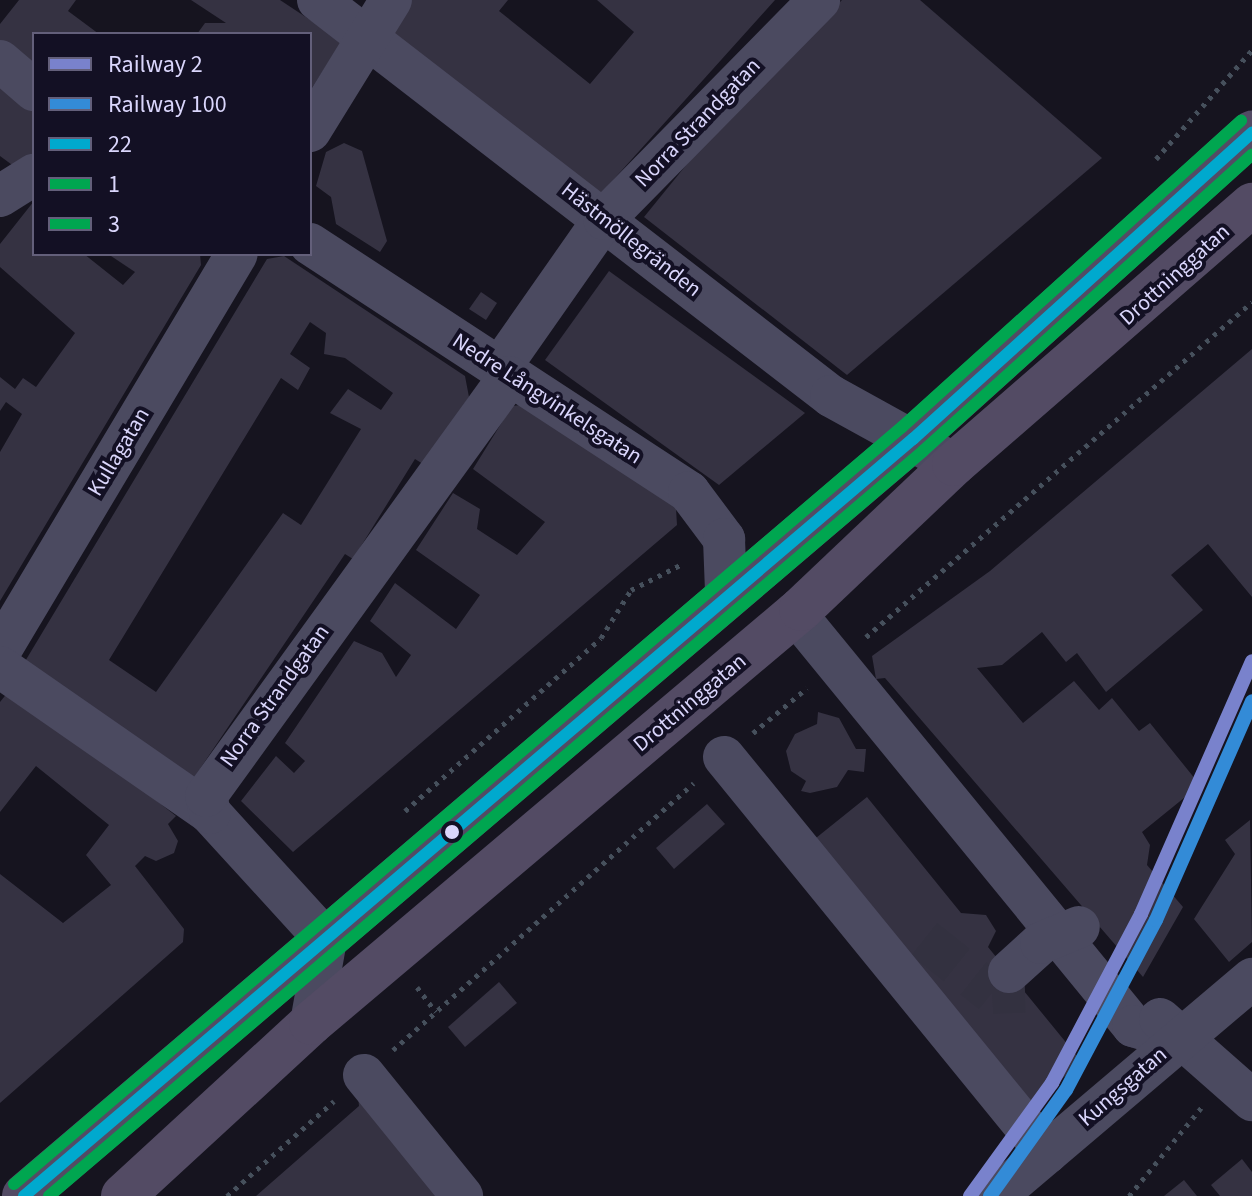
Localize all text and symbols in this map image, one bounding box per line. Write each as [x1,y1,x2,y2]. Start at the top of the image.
legend [32,32,312,256]
text: Railway 2 [108,47,203,82]
street label: Norra Strandgatan [630,53,766,193]
text: Railway 100 [108,87,227,122]
text: 22 [108,127,132,162]
text: 1 [108,167,120,202]
street label: Hästmöllegränden [556,177,706,303]
text: 3 [108,207,120,242]
street label: Drottninggatan [1114,219,1236,331]
street label: Nedre Långvinkelsgatan [447,328,647,470]
street label: Kullagatan [82,403,156,501]
street label: Norra Strandgatan [215,620,335,772]
street label: Drottninggatan [628,648,752,758]
unlabelled marker [444,824,460,840]
street label: Kungsgatan [1073,1041,1173,1133]

